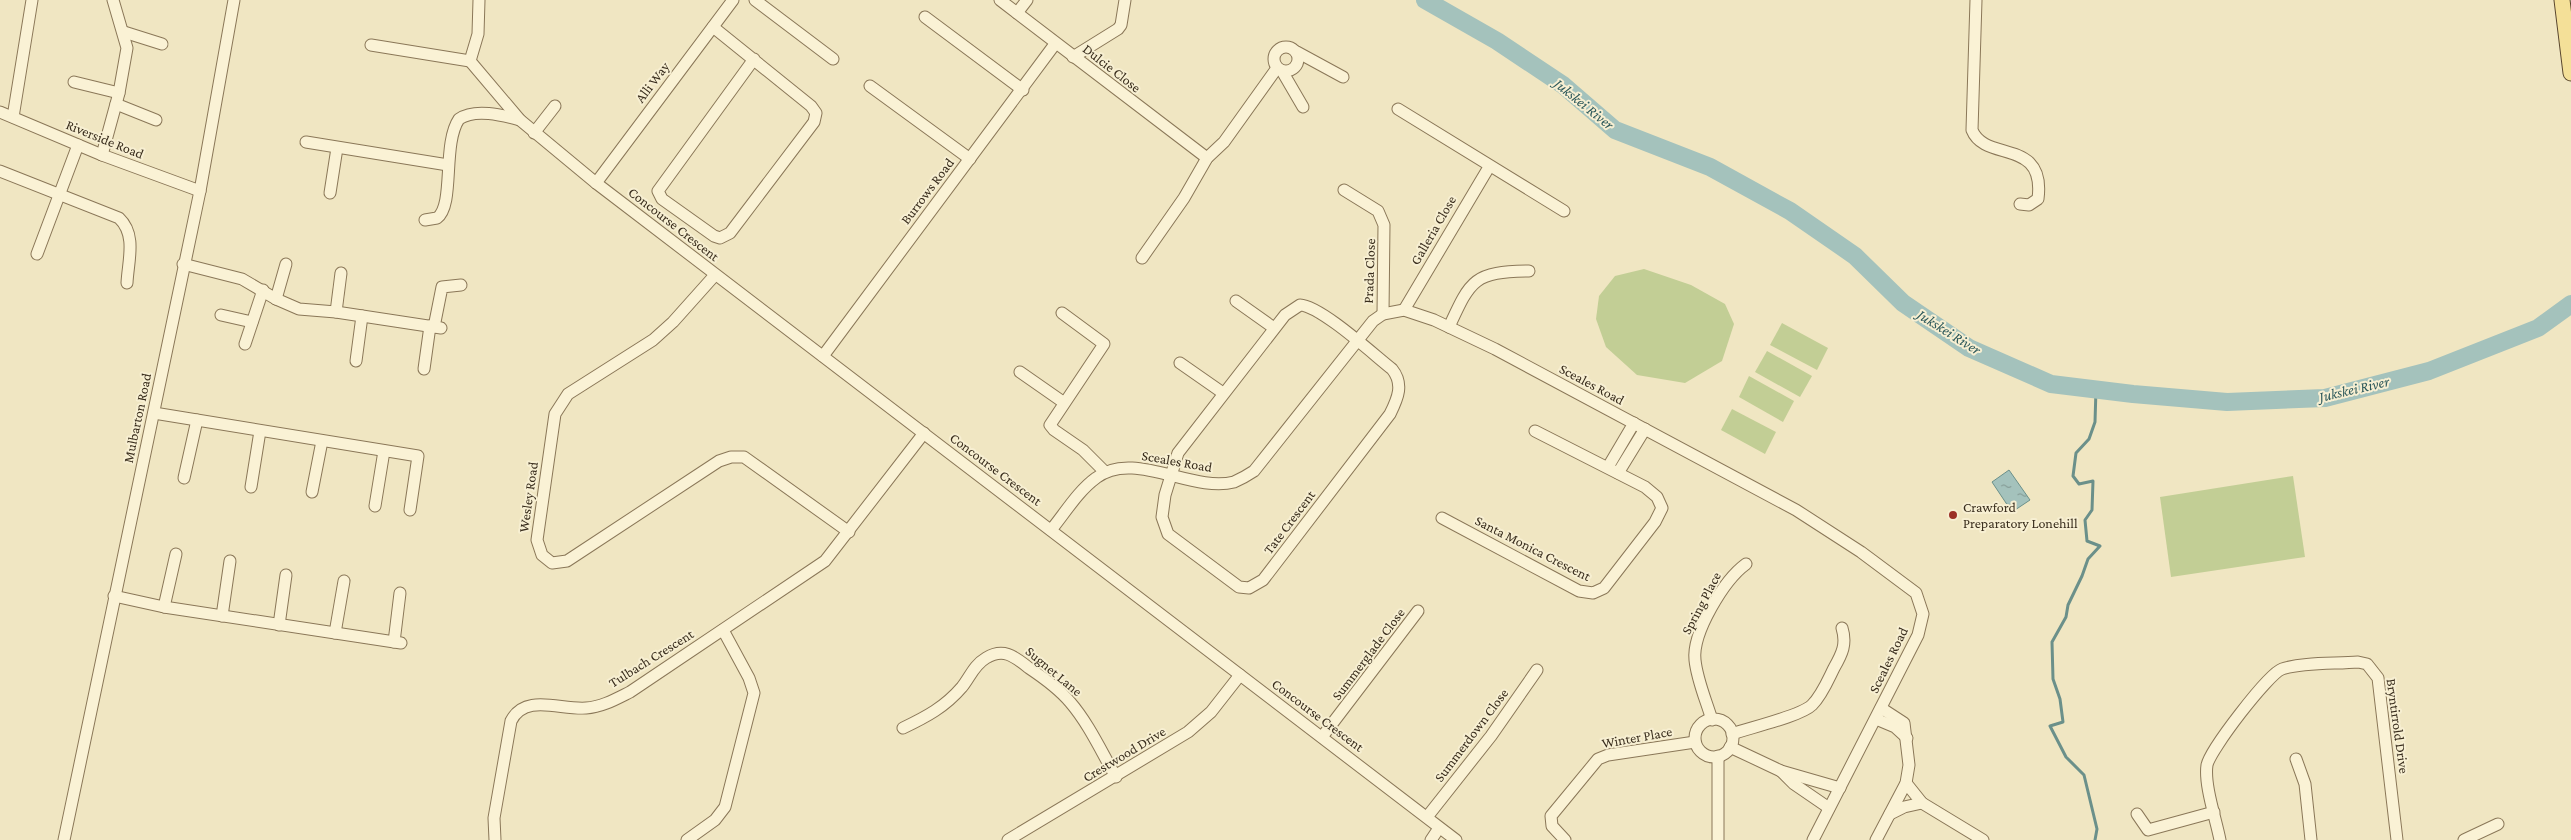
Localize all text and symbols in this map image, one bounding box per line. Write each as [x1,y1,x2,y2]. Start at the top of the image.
street label: Dulcie Close [1080,40,1144,96]
street label: Alli Way [632,58,673,105]
water label: Jukskei River [1548,73,1617,134]
street label: Riverside Road [64,116,147,162]
street label: Burrows Road [897,154,957,227]
street label: Concourse Crescent [626,184,723,265]
street label: Galleria Close [1407,193,1459,267]
street label: Prada Close [1360,238,1378,304]
water label: Jukskei River [1911,305,1984,359]
street label: Sceales Road [1557,360,1628,408]
street label: Mulbarton Road [120,371,154,464]
water label: Jukskei River [2314,373,2392,406]
street label: Concourse Crescent [947,429,1045,509]
street label: Sceales Road [1141,447,1214,475]
street label: Wesley Road [515,460,541,533]
street label: Tate Crescent [1260,487,1318,557]
place label: Crawford Preparatory Lonehill [1963,499,2078,531]
marker: Crawford Preparatory Lonehill [1947,509,1959,521]
street label: Santa Monica Crescent [1473,512,1594,584]
street label: Spring Place [1678,569,1724,637]
street label: Summerglade Close [1328,605,1408,703]
street label: Sceales Road [1865,624,1911,696]
street label: Tulbach Crescent [606,625,697,690]
street label: Sugnet Lane [1023,643,1085,699]
street label: Concourse Crescent [1269,675,1367,755]
street label: Bryntirrold Drive [2383,678,2413,774]
street label: Summerdown Close [1431,685,1511,785]
street label: Crestwood Drive [1080,723,1168,785]
street label: Winter Place [1601,723,1673,751]

